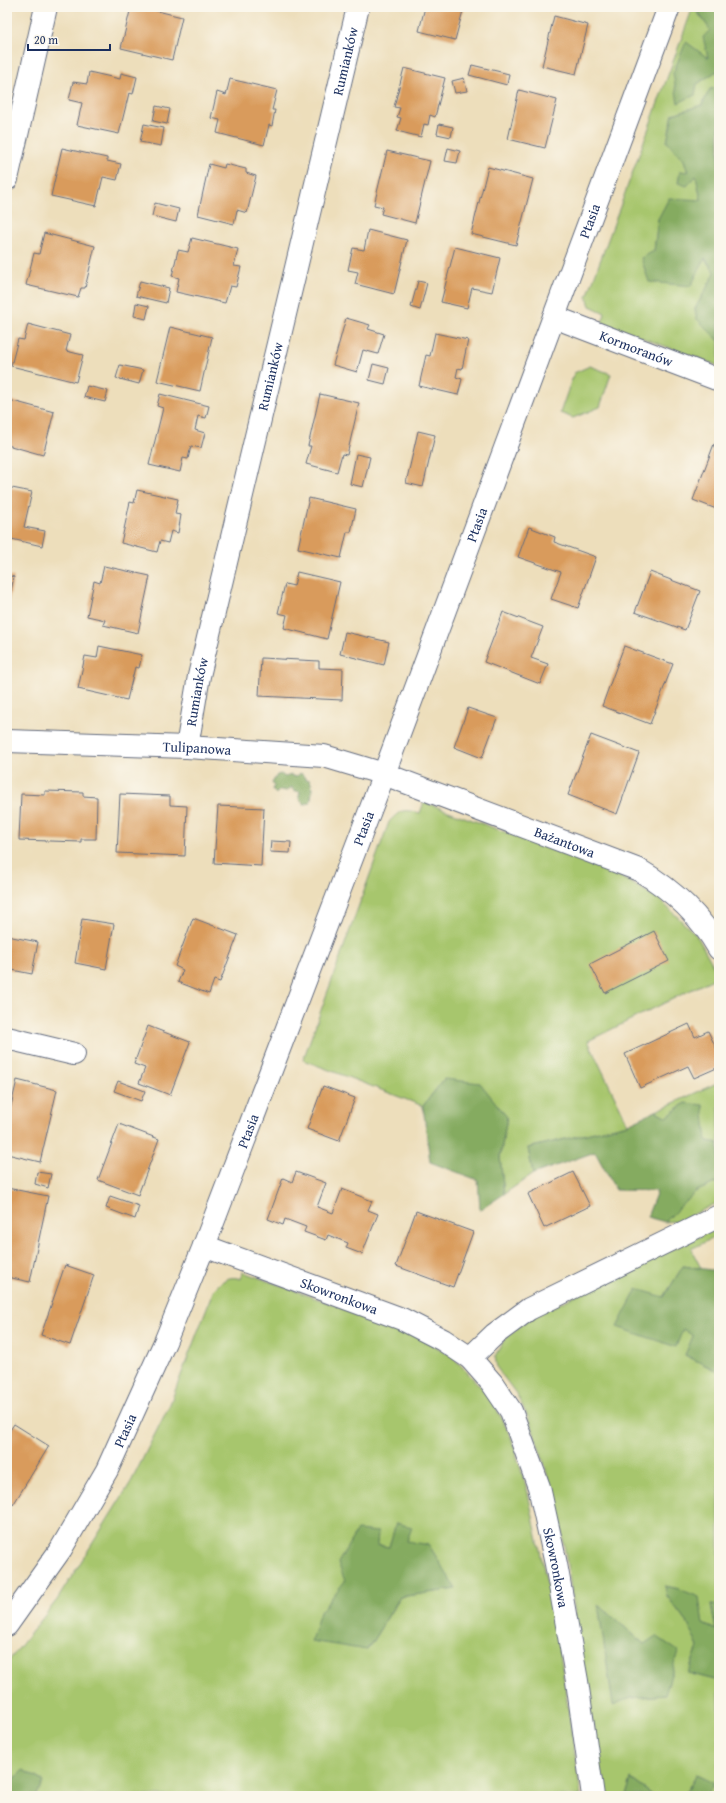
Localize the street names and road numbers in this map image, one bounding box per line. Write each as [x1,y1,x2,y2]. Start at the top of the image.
street label: Rumianków [327,25,363,97]
street label: Ptasia [574,201,605,241]
street label: Kormoranów [597,325,676,371]
street label: Rumianków [252,340,288,413]
street label: Ptasia [461,504,492,545]
street label: Rumianków [181,655,213,728]
street label: Tulipanowa [162,736,232,760]
street label: Ptasia [348,808,379,848]
street label: Bażantowa [531,821,598,863]
street label: Ptasia [232,1111,264,1151]
street label: Skowronkowa [298,1272,381,1319]
street label: Ptasia [109,1410,141,1451]
street label: Skowronkowa [538,1526,574,1610]

